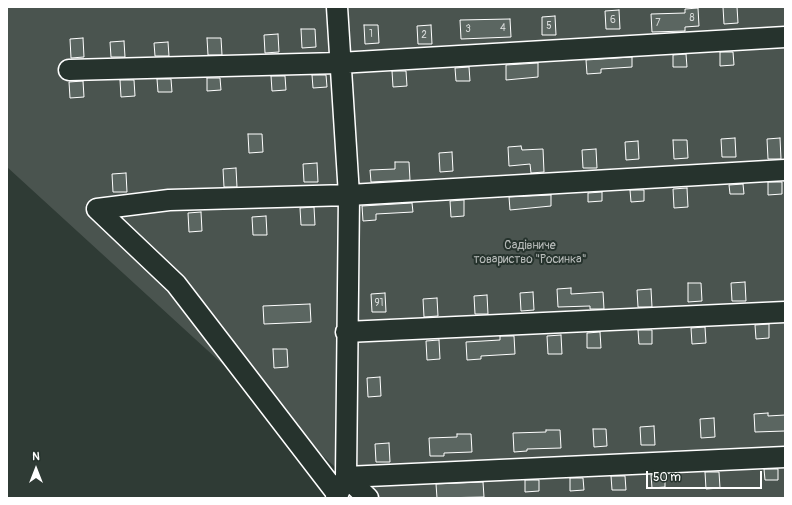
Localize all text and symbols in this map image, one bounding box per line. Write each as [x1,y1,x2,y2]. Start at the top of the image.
house number: 8 [689,12,695,24]
house number: 6 [610,14,616,26]
house number: 7 [655,17,661,29]
house number: 5 [546,20,552,32]
house number: 4 [500,22,506,34]
house number: 3 [465,23,471,35]
house number: 1 [369,28,373,40]
house number: 2 [421,29,427,41]
park label: Садівниче товариство "Росинка" [473,239,587,267]
house number: 91 [374,297,384,309]
north arrow [16,449,56,489]
text: N [32,450,40,463]
scale bar [648,463,764,489]
text: 50 m [653,470,681,485]

